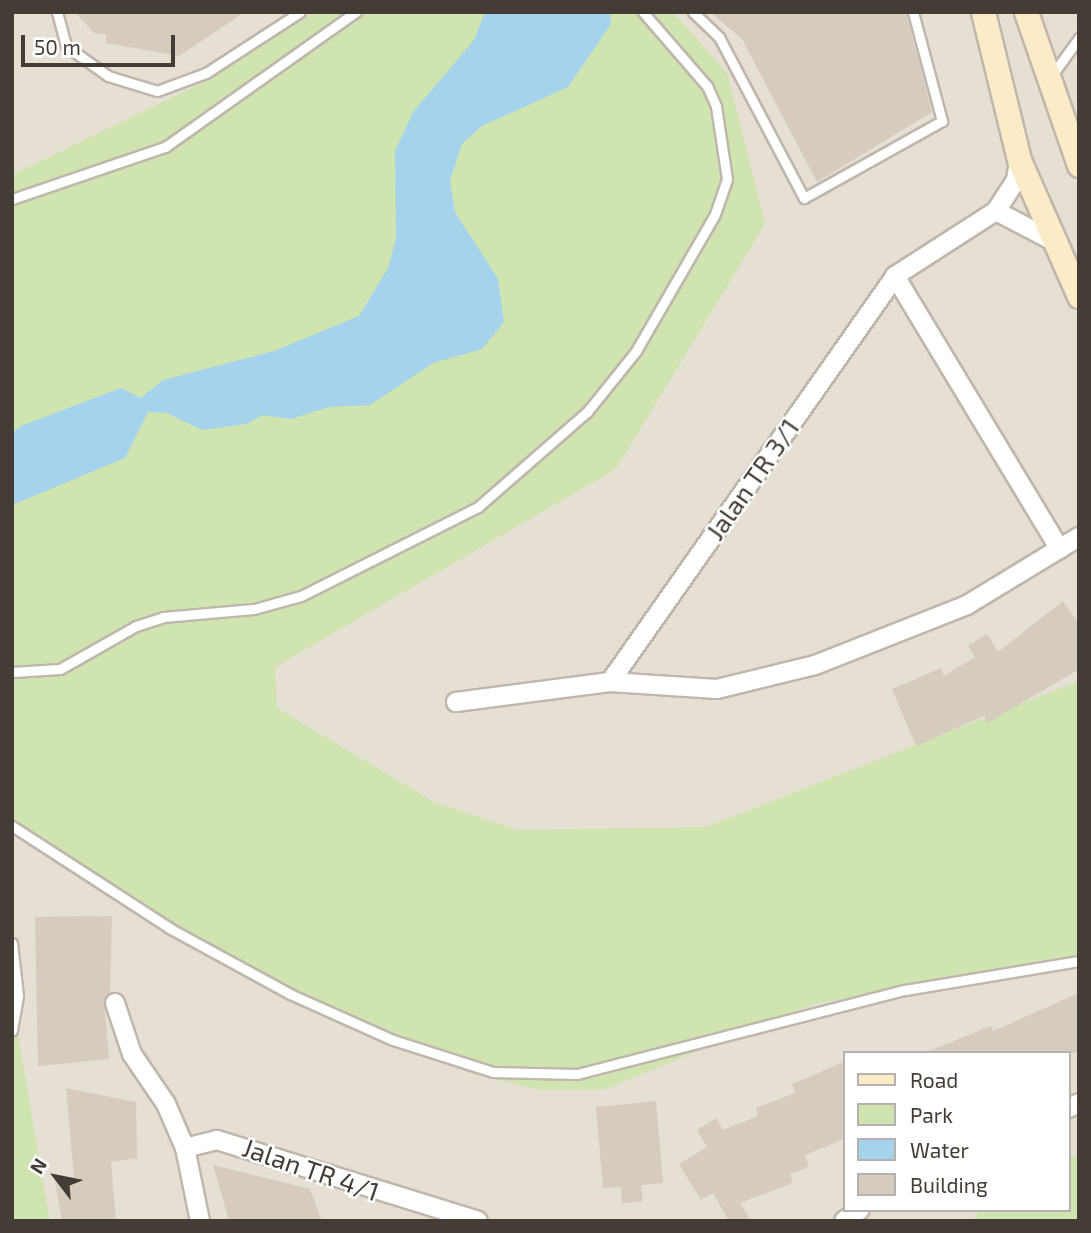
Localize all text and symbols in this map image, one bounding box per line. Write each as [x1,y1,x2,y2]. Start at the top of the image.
scale bar [24,21,178,65]
text: 50 m [34,34,81,59]
street label: Jalan TR 3/1 [699,412,805,546]
legend [842,1051,1070,1212]
text: Road [910,1067,958,1092]
text: Park [910,1102,953,1127]
street label: Jalan TR 4/1 [238,1131,384,1207]
text: Water [910,1137,969,1162]
north arrow [21,1142,91,1212]
text: N [24,1154,51,1178]
text: Building [910,1172,988,1197]

